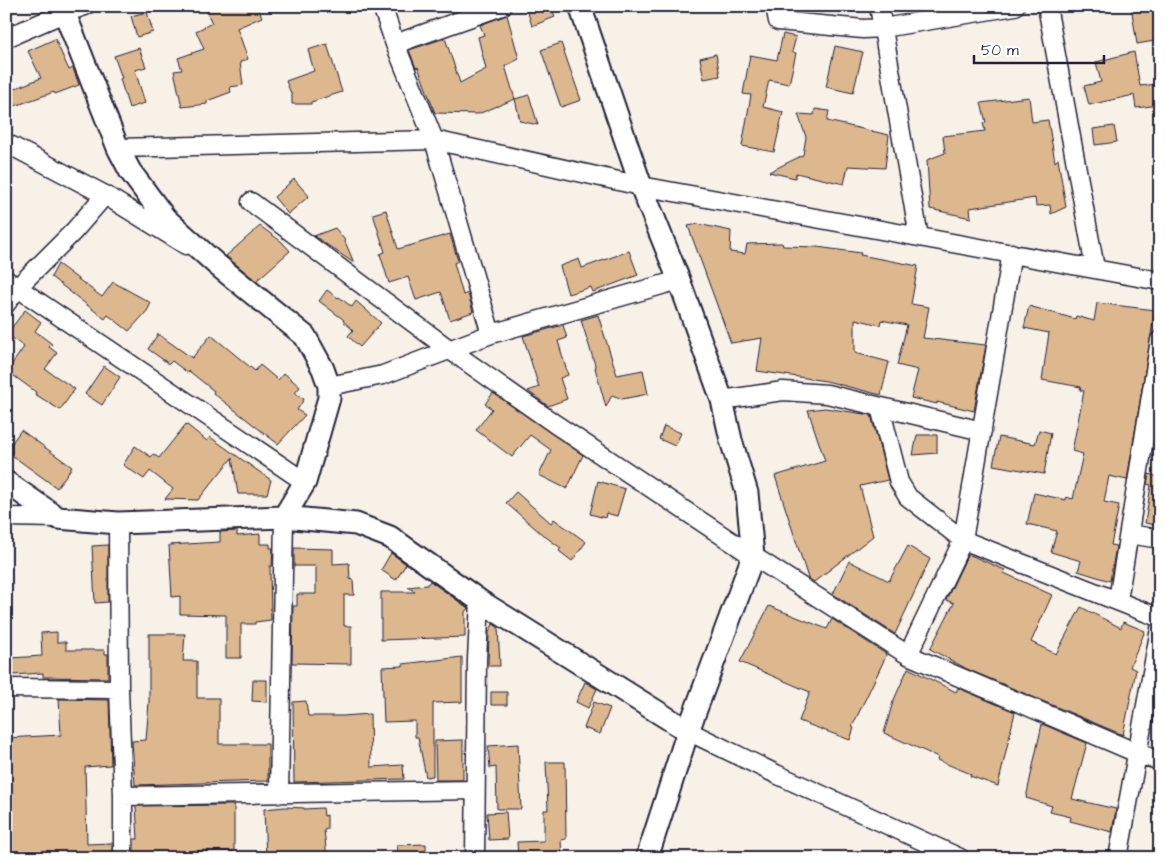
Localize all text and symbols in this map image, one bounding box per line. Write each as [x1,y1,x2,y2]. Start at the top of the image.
scale bar [974,32,1104,64]
text: 50 m [981,40,1019,61]

